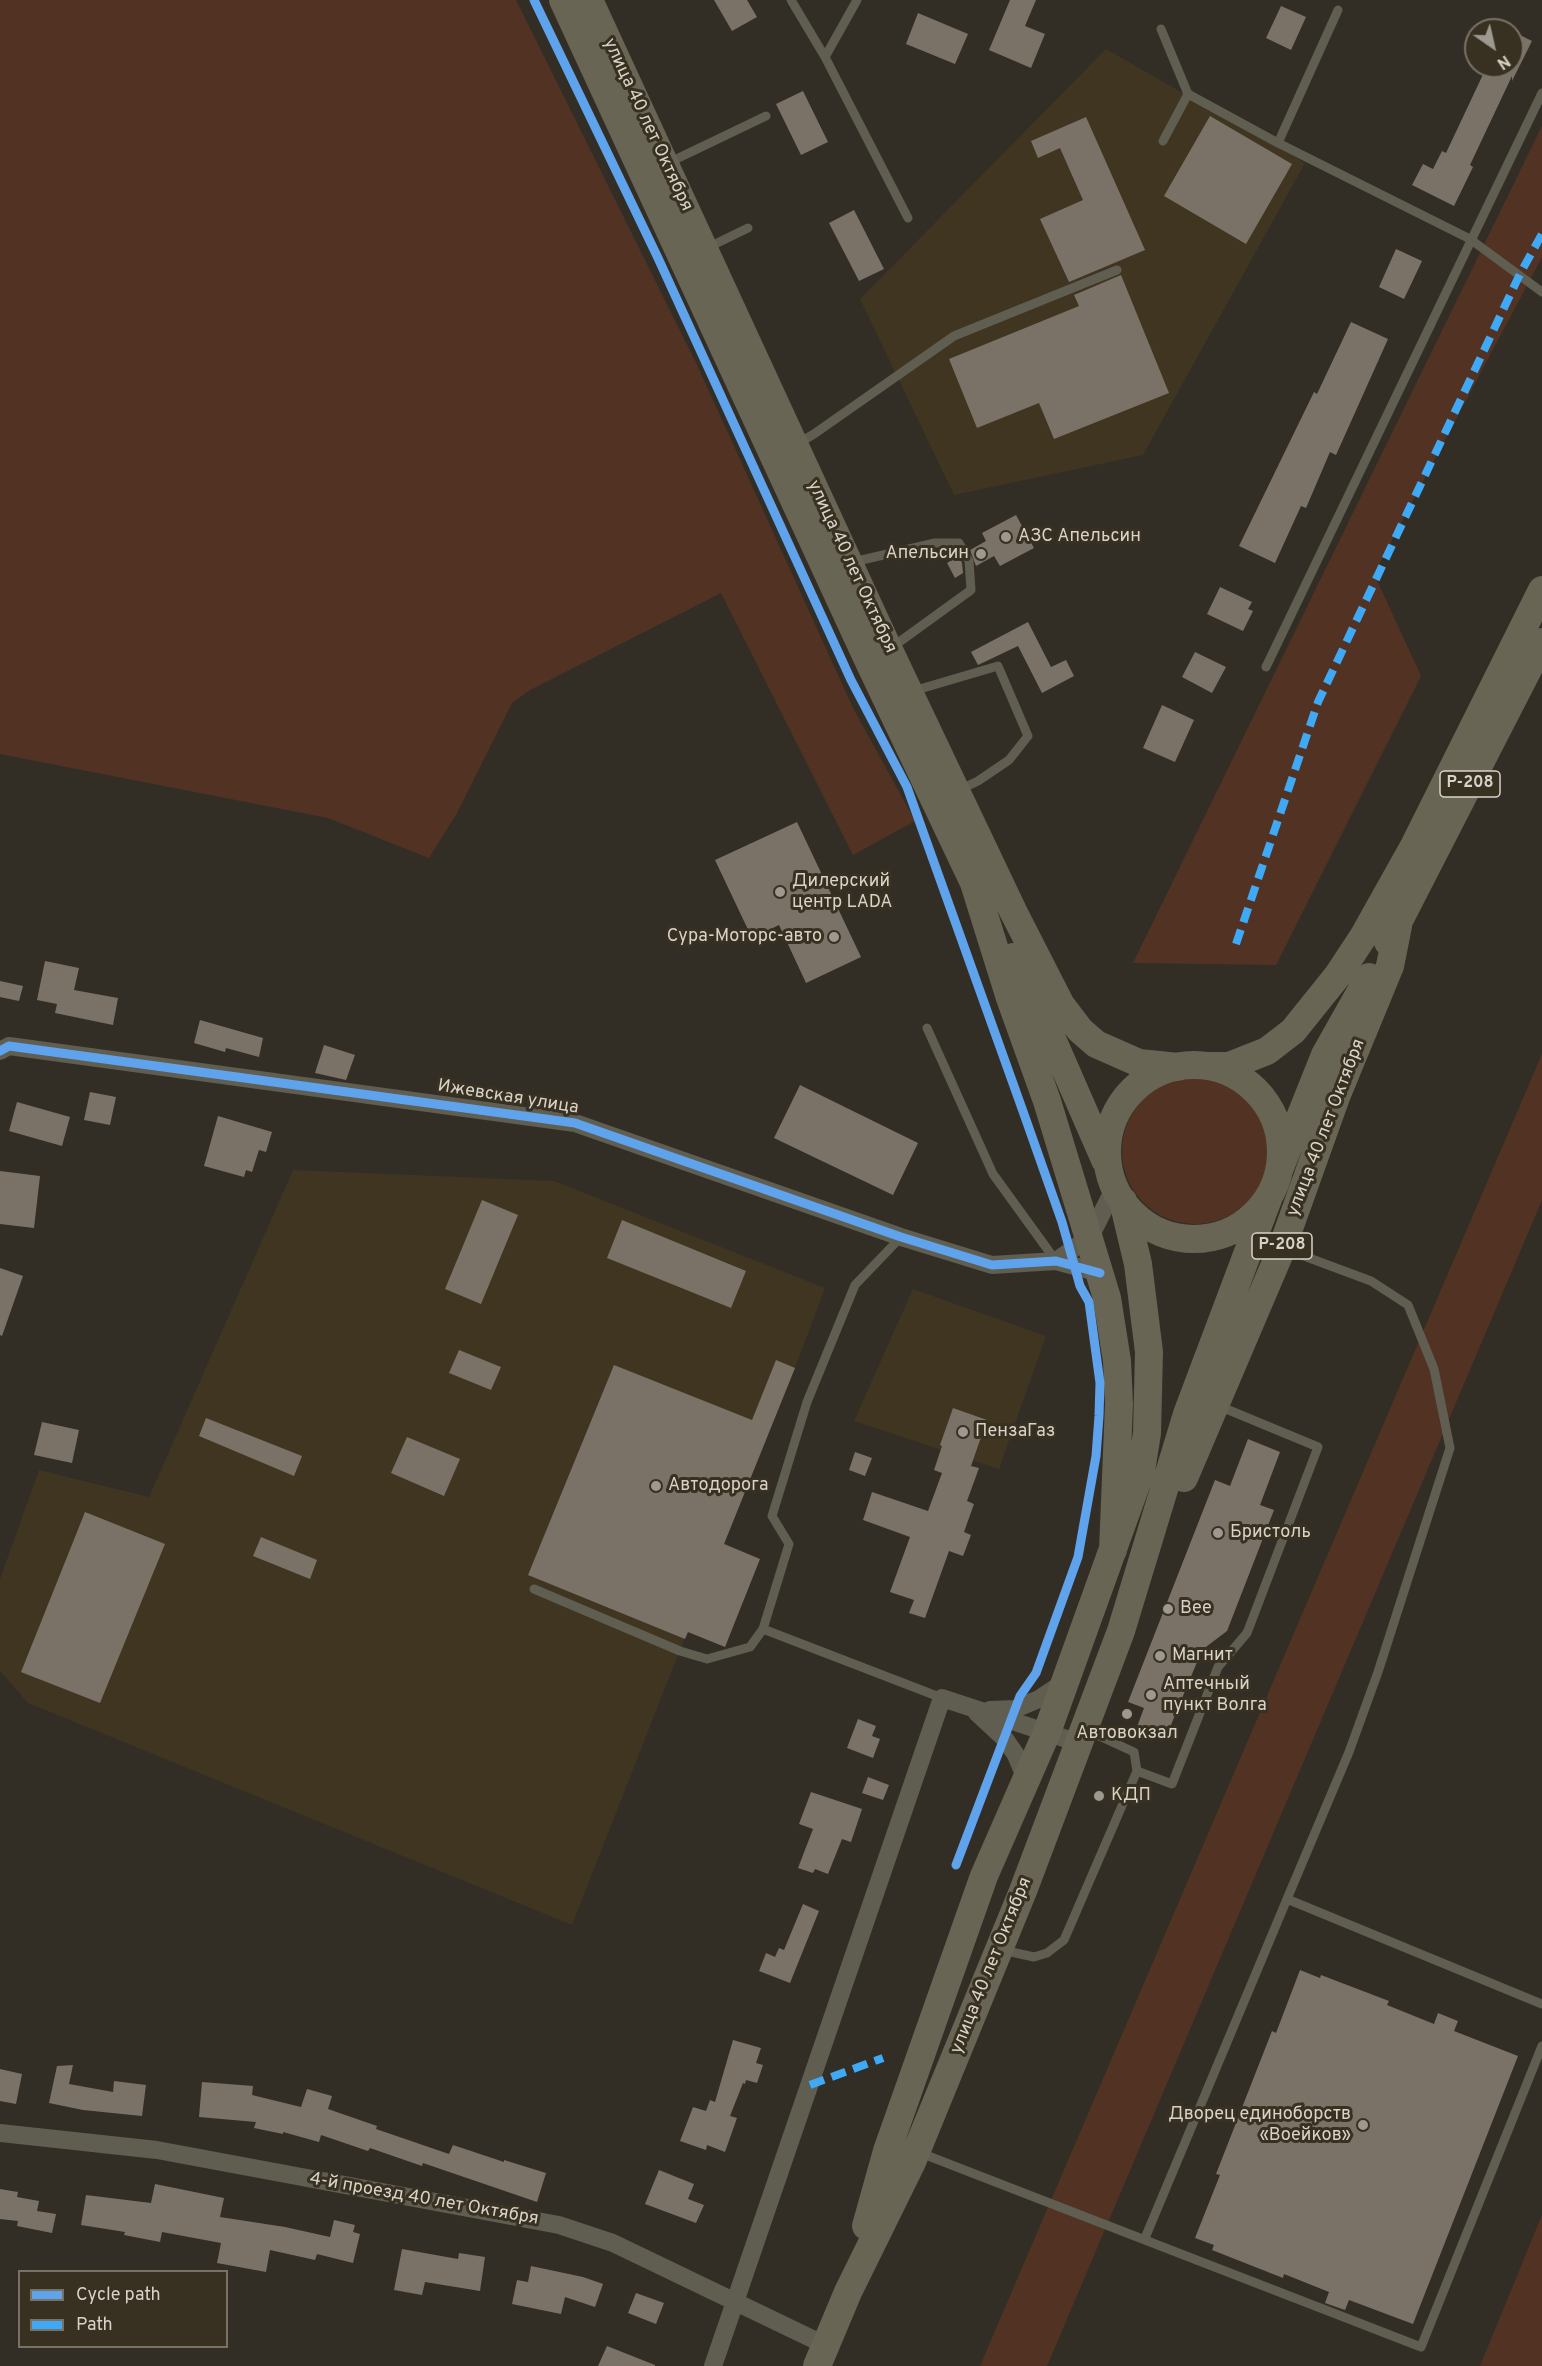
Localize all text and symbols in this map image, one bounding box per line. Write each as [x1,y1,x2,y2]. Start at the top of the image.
north arrow [1464,18,1524,78]
street label: улица 40 лет Октября [597,35,697,215]
text: N [1493,50,1513,73]
street label: улица 40 лет Октября [801,477,901,657]
place label: АЗС Апельсин [1018,526,1141,548]
marker: АЗС Апельсин [999,530,1013,544]
place label: Апельсин [885,543,969,565]
marker: Апельсин [974,547,988,561]
road number: Р-208 [1440,771,1500,797]
place label: Дилерский центр LADA [792,871,892,914]
marker: Дилерский центр LADA [773,885,787,899]
place label: Сура-Моторс-авто [667,926,822,948]
marker: Сура-Моторс-авто [827,930,841,944]
street label: улица 40 лет Октября [1283,1036,1371,1220]
street label: Ижевская улица [436,1076,580,1120]
road number: Р-208 [1252,1233,1312,1259]
place label: ПензаГаз [975,1421,1055,1443]
marker: ПензаГаз [956,1425,970,1439]
place label: Автодорога [668,1475,768,1497]
marker: Автодорога [649,1479,663,1493]
place label: Бристоль [1230,1522,1311,1544]
marker: Бристоль [1211,1526,1225,1540]
place label: Bee [1180,1598,1212,1620]
marker: Bee [1161,1602,1175,1616]
place label: Магнит [1172,1645,1233,1667]
marker: Магнит [1153,1649,1167,1663]
place label: Аптечный пункт Волга [1163,1674,1267,1716]
marker: Аптечный пункт Волга [1144,1688,1158,1702]
marker: Автовокзал [1120,1707,1134,1721]
place label: Автовокзал [1076,1723,1178,1745]
place label: КДП [1111,1785,1151,1807]
marker: КДП [1092,1789,1106,1803]
street label: улица 40 лет Октября [947,1875,1037,2057]
place label: Дворец единоборств «Воейков» [1168,2104,1351,2146]
marker: Дворец единоборств «Воейков» [1356,2118,1370,2132]
street label: 4-й проезд 40 лет Октября [308,2169,540,2231]
legend [18,2270,228,2348]
text: Cycle path [76,2284,161,2307]
text: Path [76,2314,113,2337]

